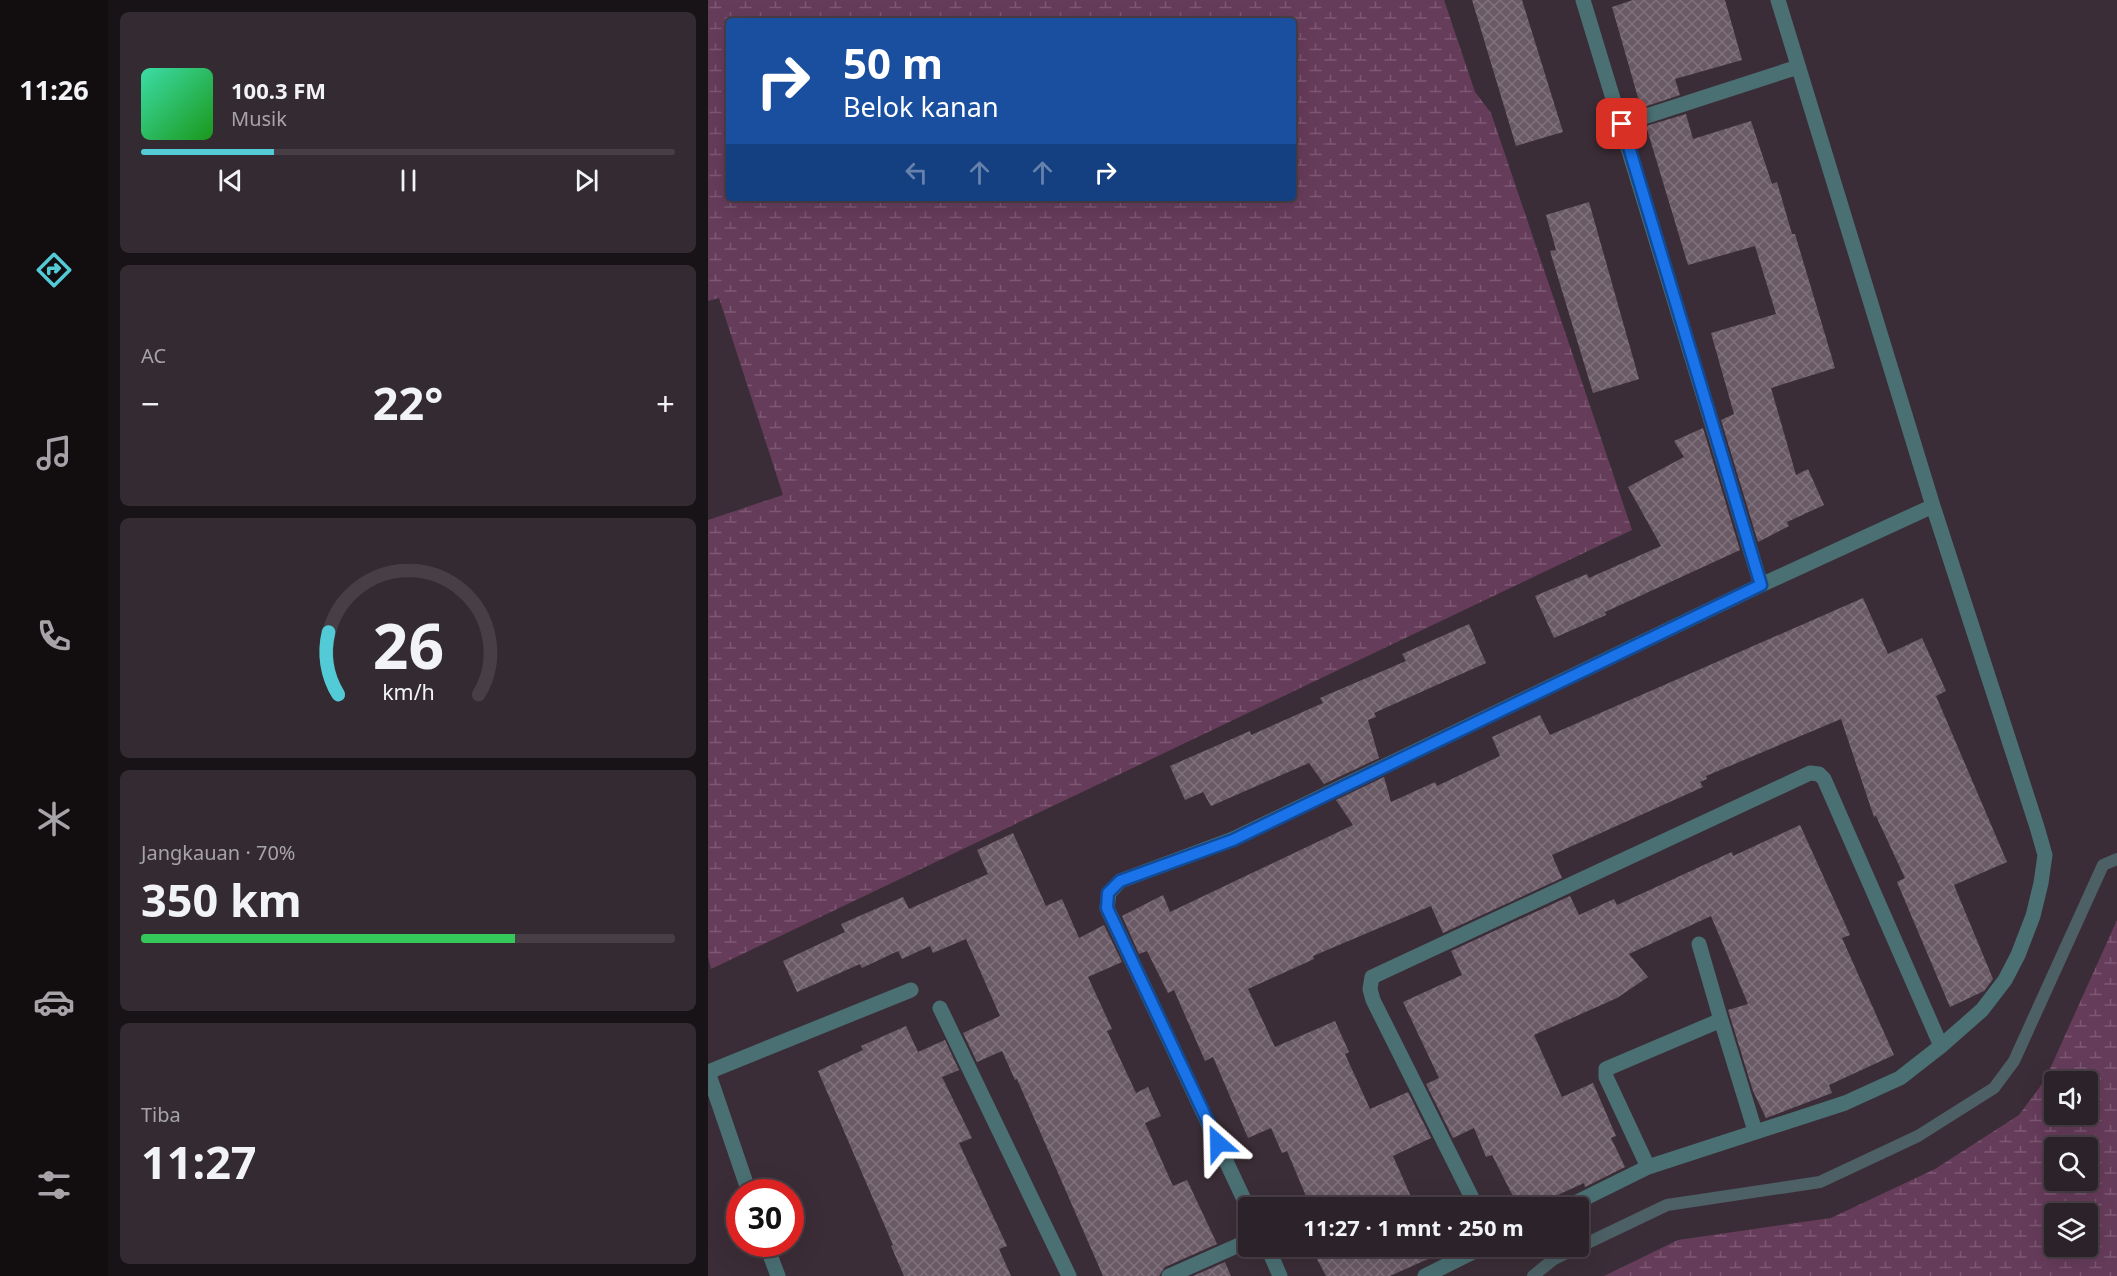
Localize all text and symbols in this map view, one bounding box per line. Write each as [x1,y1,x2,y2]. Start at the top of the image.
text: 50 m [843,34,943,91]
icon: right [744,42,822,120]
text: 11:26 [19,71,89,108]
text: 100.3 FM [231,75,326,105]
text: Belok kanan [843,88,999,125]
pin [1596,98,1647,149]
text: Musik [231,105,287,132]
icon: arrive [1605,107,1638,140]
icon: left [900,156,933,189]
icon: ahead [963,156,996,189]
icon: ahead [1026,156,1059,189]
icon: right [1089,156,1122,189]
icon: previous [214,164,247,197]
icon: pause [392,164,425,197]
icon: next [570,164,603,197]
icon: directions [33,249,75,291]
text: AC [141,342,166,369]
text: 22° [373,372,443,433]
text: − [141,381,160,426]
text: + [656,381,675,426]
icon: music [33,432,75,474]
text: 26 [372,602,444,687]
icon: phone [33,615,75,657]
text: km/h [382,677,434,706]
icon: climate [33,798,75,840]
text: Jangkauan · 70% [141,839,295,866]
text: 350 km [141,869,302,930]
icon: car [33,981,75,1023]
map controls [2044,1071,2098,1257]
button: sound [2044,1071,2098,1125]
text: Tiba [141,1101,181,1128]
position arrow [1186,1111,1250,1175]
text: 11:27 [141,1131,257,1192]
button: search [2044,1137,2098,1191]
icon: filters [33,1164,75,1206]
speed limit sign: 30 [726,1179,804,1257]
button: layers [2044,1203,2098,1257]
text: 11:27 · 1 mnt · 250 m [1303,1212,1524,1242]

